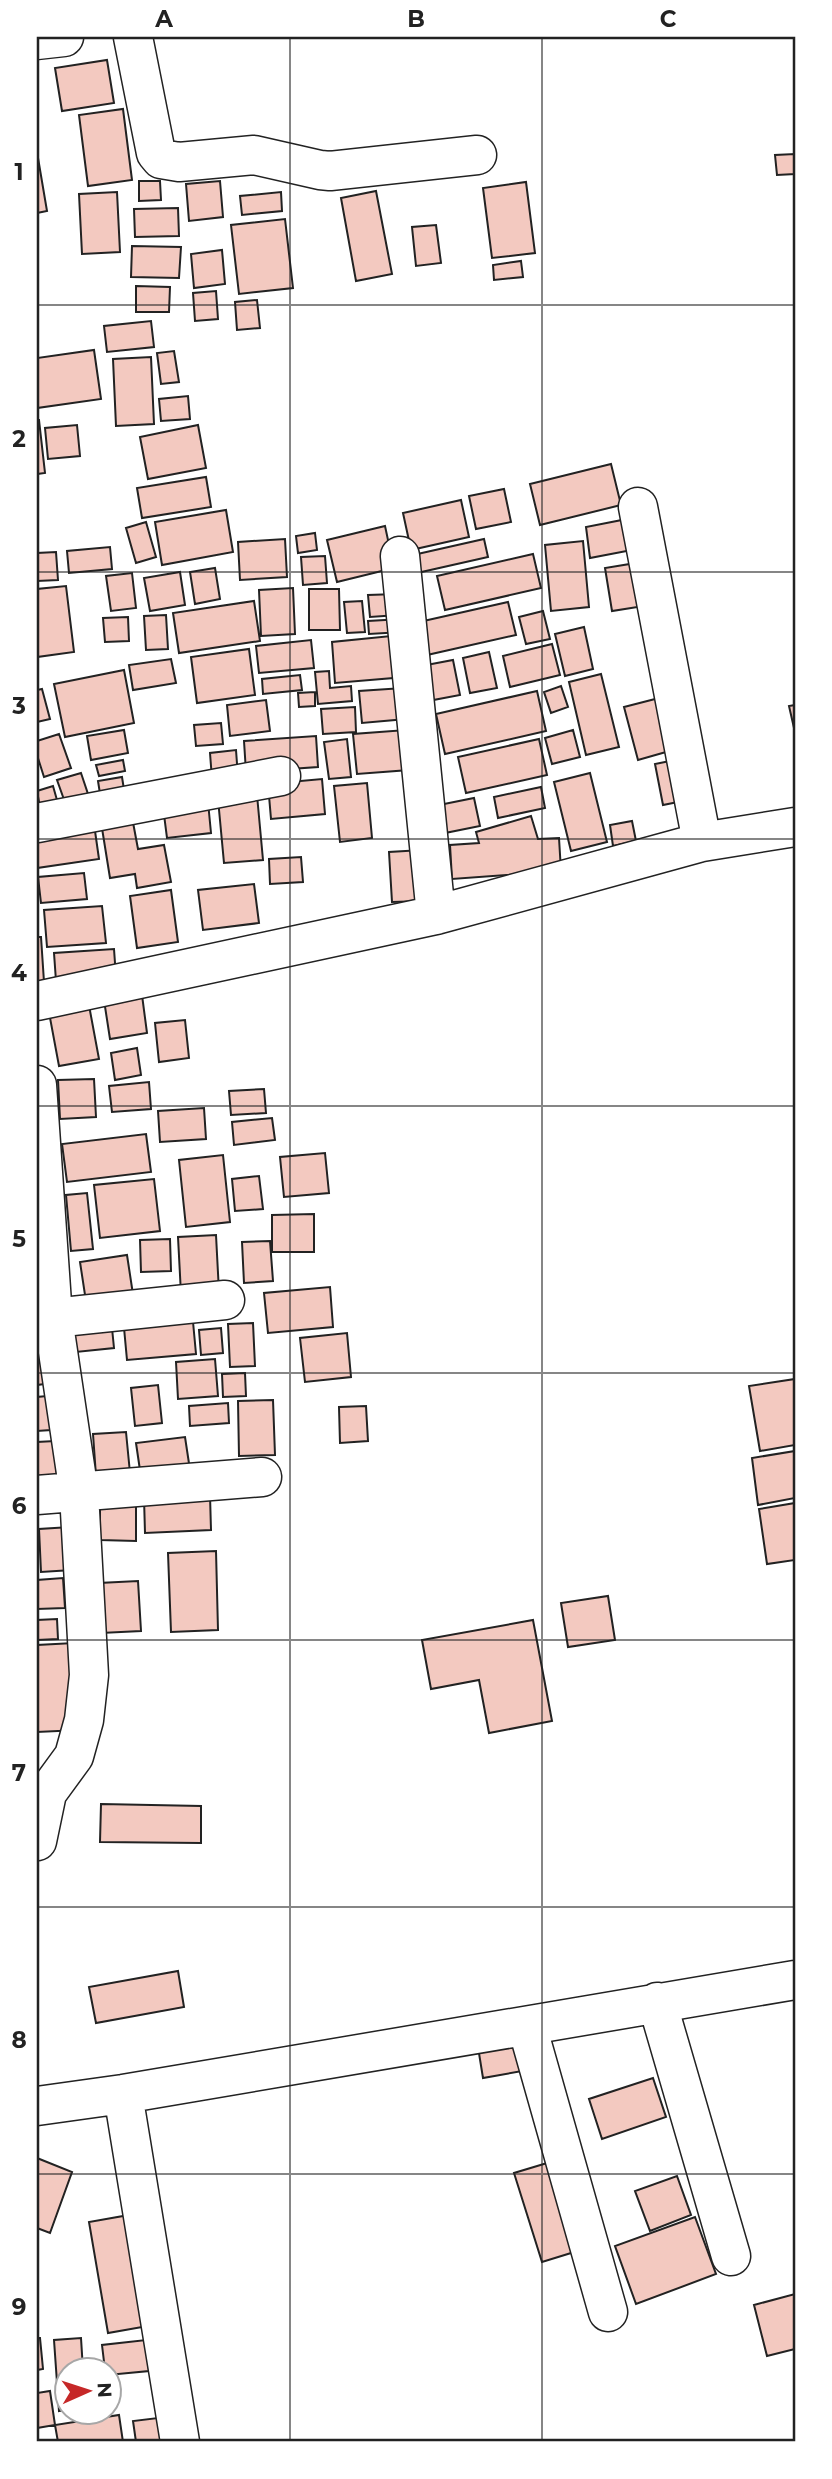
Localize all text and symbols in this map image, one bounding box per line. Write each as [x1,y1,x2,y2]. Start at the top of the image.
text: A [154,5,173,33]
text: B [407,5,425,33]
text: C [660,5,677,33]
text: 1 [14,158,24,186]
text: 2 [12,425,26,453]
text: 3 [11,692,26,720]
text: 4 [11,959,27,987]
text: 5 [12,1225,26,1253]
text: 6 [12,1492,27,1520]
text: 7 [12,1759,26,1787]
text: 8 [11,2026,27,2054]
text: 9 [12,2293,26,2321]
north arrow [52,2356,122,2426]
text: N [93,2382,116,2398]

